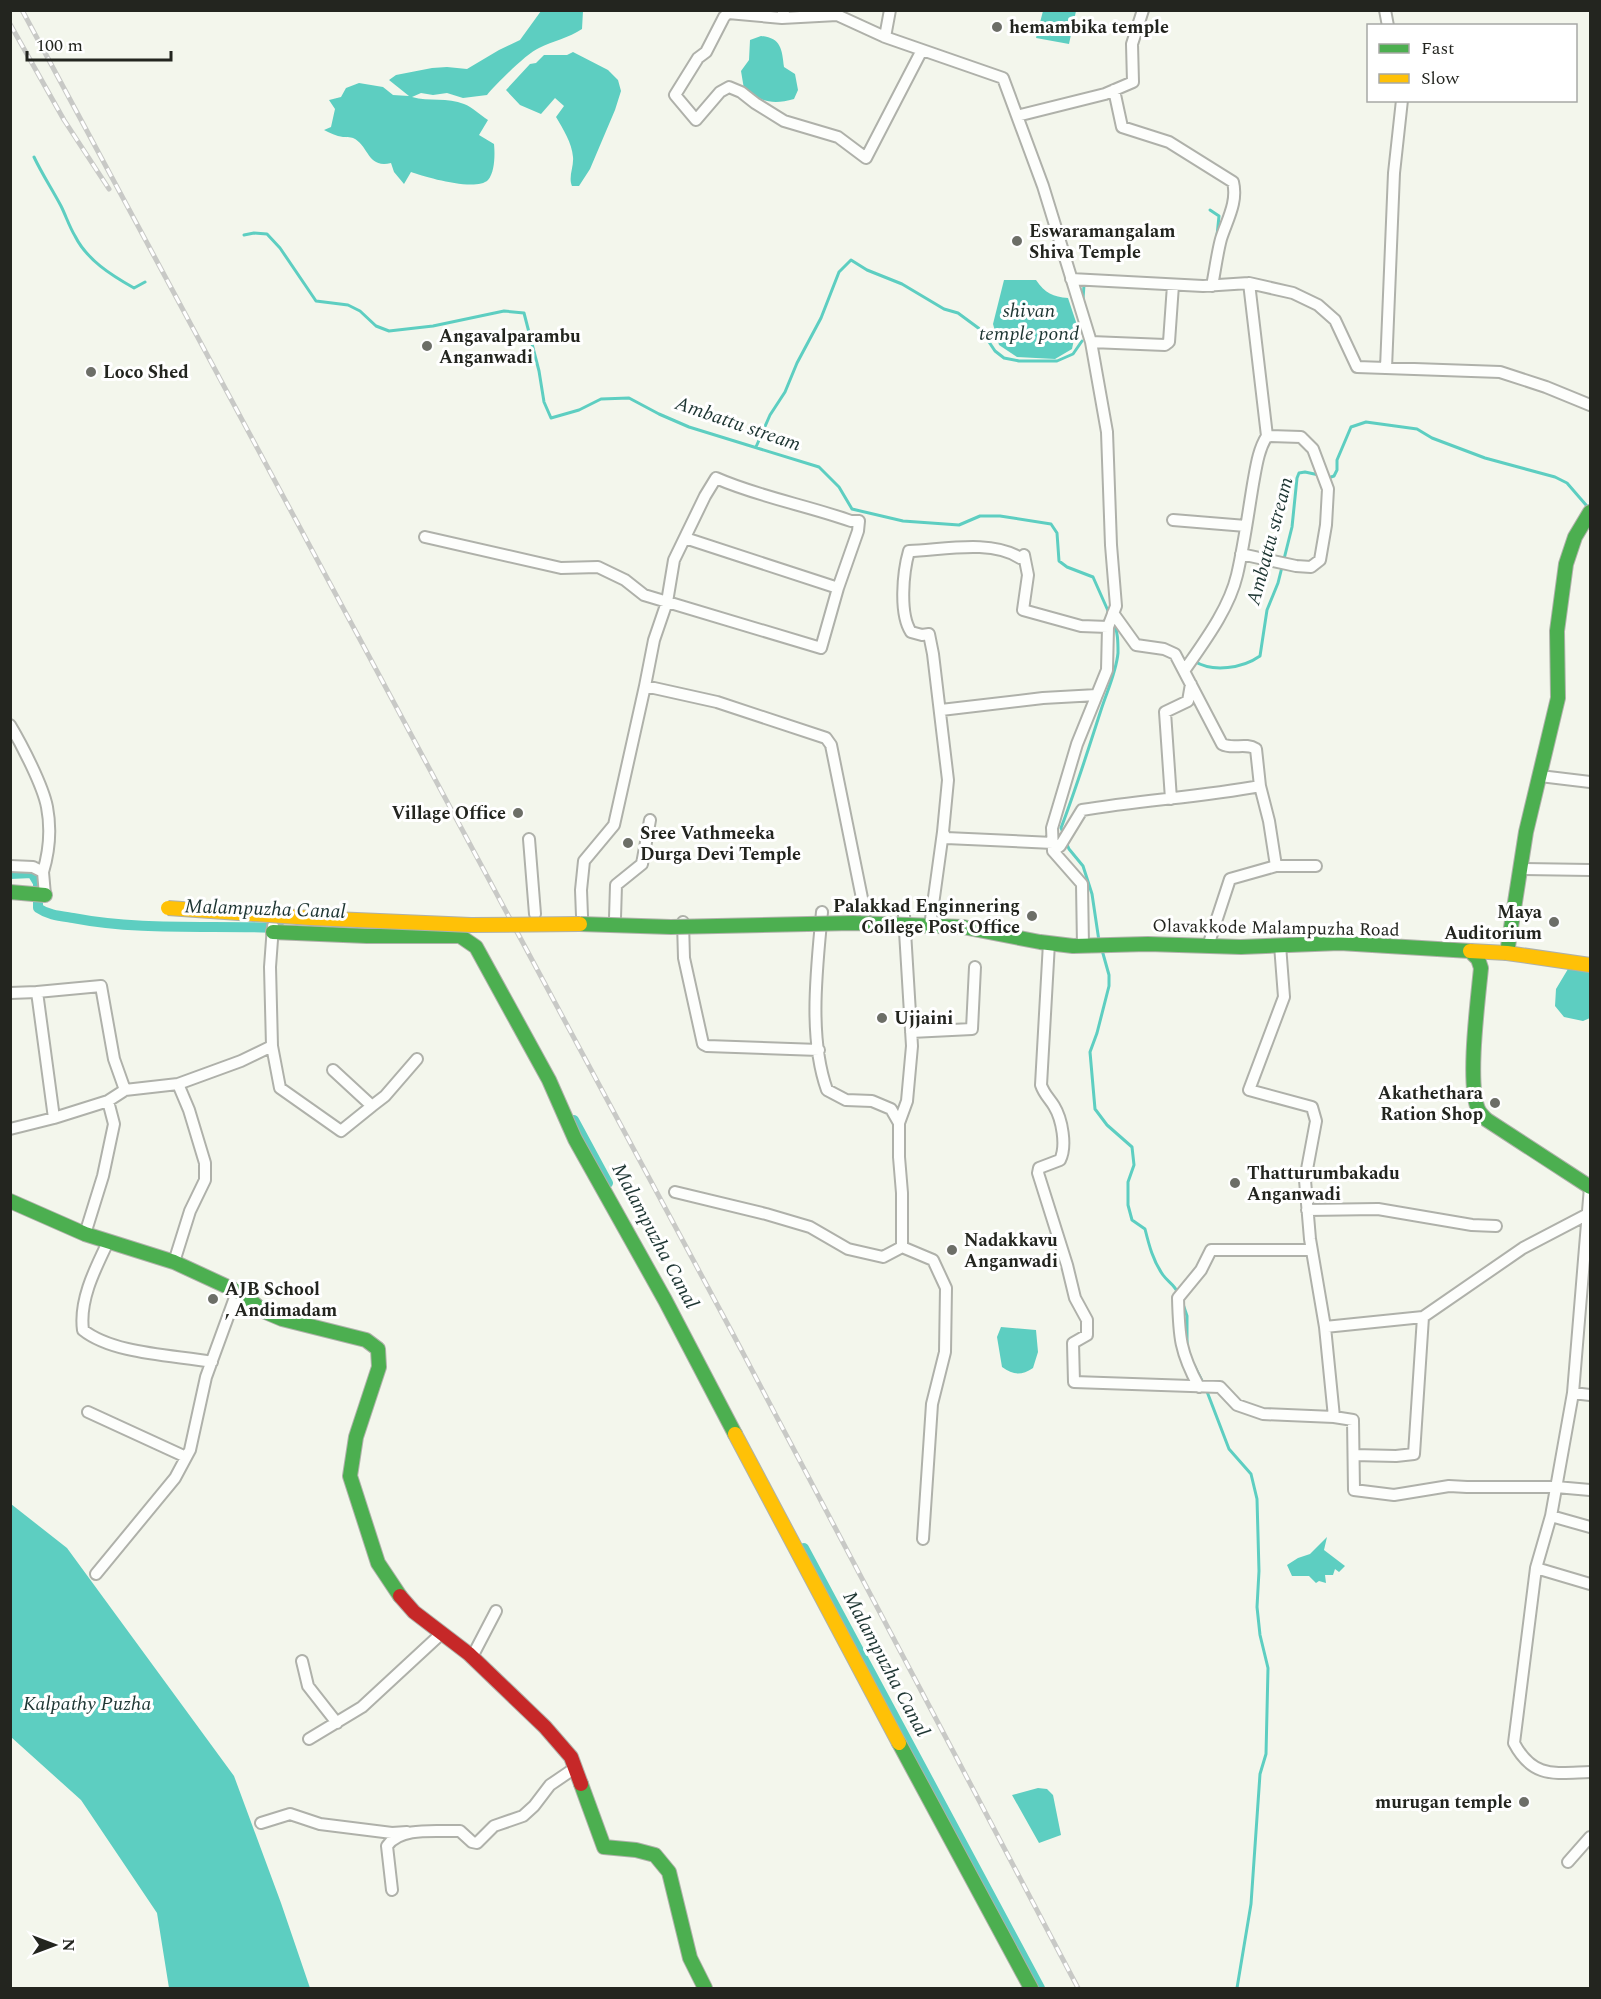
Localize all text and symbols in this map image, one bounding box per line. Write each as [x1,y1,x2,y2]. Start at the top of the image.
place label: hemambika temple [1009,14,1169,41]
marker: hemambika temple [990,20,1004,34]
scale bar [27,24,171,62]
legend [1367,24,1577,102]
text: 100 m [36,32,83,59]
text: Fast [1421,35,1454,62]
text: Slow [1421,65,1460,92]
place label: Eswaramangalam Shiva Temple [1029,218,1175,266]
marker: Eswaramangalam Shiva Temple [1010,234,1024,248]
water label: shivan temple pond [979,296,1079,349]
place label: Angavalparambu Anganwadi [439,323,581,371]
marker: Angavalparambu Anganwadi [420,339,434,353]
place label: Loco Shed [103,359,189,386]
marker: Loco Shed [84,365,98,379]
water label: Ambattu stream [670,388,806,460]
water label: Ambattu stream [1238,473,1302,609]
place label: Village Office [391,800,506,827]
marker: Village Office [511,806,525,820]
place label: Sree Vathmeeka Durga Devi Temple [640,820,801,868]
marker: Sree Vathmeeka Durga Devi Temple [621,836,635,850]
water label: Malampuzha Canal [184,891,346,927]
place label: Palakkad Enginnering College Post Office [833,893,1020,941]
place label: Maya Auditorium [1444,899,1543,947]
marker: Palakkad Enginnering College Post Office [1025,909,1039,923]
street label: Olavakkode Malampuzha Road [1152,912,1400,944]
marker: Maya Auditorium [1547,915,1561,929]
place label: Ujjaini [894,1005,953,1032]
marker: Ujjaini [875,1011,889,1025]
place label: Akathethara Ration Shop [1378,1080,1484,1128]
marker: Akathethara Ration Shop [1488,1096,1502,1110]
water label: Malampuzha Canal [604,1158,706,1314]
place label: Thatturumbakadu Anganwadi [1247,1160,1400,1208]
marker: Thatturumbakadu Anganwadi [1228,1176,1242,1190]
place label: Nadakkavu Anganwadi [964,1227,1058,1275]
marker: Nadakkavu Anganwadi [945,1243,959,1257]
place label: AJB School , Andimadam [225,1276,337,1324]
marker: AJB School , Andimadam [206,1292,220,1306]
water label: Malampuzha Canal [835,1586,937,1742]
water label: Kalpathy Puzha [23,1689,151,1719]
place label: murugan temple [1375,1789,1512,1816]
marker: murugan temple [1517,1795,1531,1809]
north arrow [24,1915,84,1975]
text: N [56,1938,80,1952]

